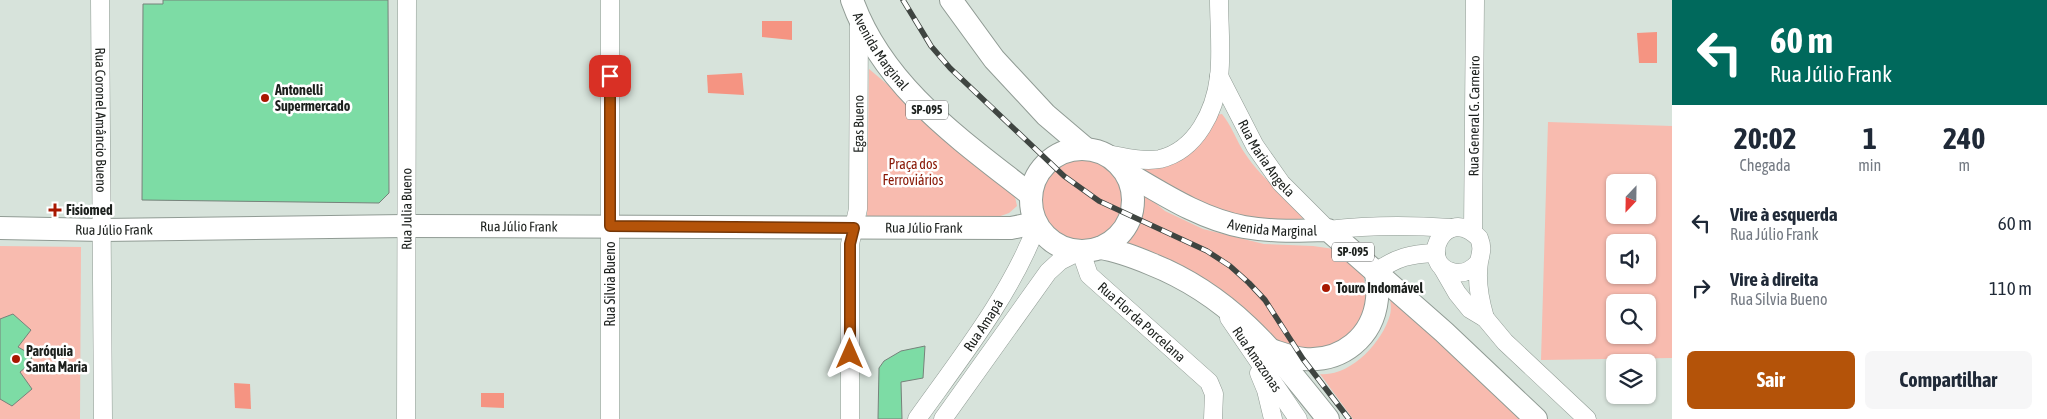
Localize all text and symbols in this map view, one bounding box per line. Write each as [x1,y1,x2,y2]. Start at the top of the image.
street label: Avenida Marginal [850,10,912,94]
icon: left [1687,20,1752,85]
text: 60 m [1770,20,1833,60]
street label: Rua Coronel Amâncio Bueno [92,47,109,193]
pin [589,55,631,97]
street label: Rua General G. Carneiro [1465,55,1483,177]
text: Rua Júlio Frank [1770,61,1892,87]
icon: arrive [596,62,624,90]
place label: Antonelli Supermercado [274,82,351,114]
marker: Antonelli Supermercado [259,92,271,104]
street label: Egas Bueno [850,95,867,153]
road number: SP-095 [906,100,948,120]
street label: Rua Maria Angela [1235,117,1298,200]
text: 20:02 [1734,121,1797,155]
text: 1 [1863,121,1877,155]
text: 240 [1943,121,1985,155]
park label: Praça dos Ferroviários [883,156,943,188]
text: Chegada [1740,156,1791,174]
text: min [1858,156,1881,174]
text: m [1958,156,1970,174]
street label: Rua Julia Bueno [398,168,415,250]
north arrow [1606,174,1656,224]
map controls [1606,174,1656,404]
place label: Fisiomed [66,202,113,218]
marker: Fisiomed [48,203,62,217]
text: Vire à esquerda [1730,203,1838,225]
icon: left [1687,209,1715,237]
text: 60 m [1998,212,2032,234]
street label: Avenida Marginal [1226,215,1318,239]
street label: Rua Júlio Frank [480,218,558,235]
street label: Rua Júlio Frank [885,220,963,236]
street label: Rua Júlio Frank [75,221,153,238]
text: Rua Júlio Frank [1730,225,1819,243]
button: sound [1606,234,1656,284]
street label: Rua Silvia Bueno [602,241,618,327]
road number: SP-095 [1332,242,1374,262]
text: Vire à direita [1730,268,1818,290]
icon: right [1687,274,1715,302]
text: 110 m [1989,277,2032,299]
street label: Rua Flor da Porcelana [1095,279,1189,365]
place label: Touro Indomável [1336,280,1423,296]
marker: Touro Indomável [1320,282,1332,294]
text: Rua Silvia Bueno [1730,290,1828,308]
button: search [1606,294,1656,344]
street label: Rua Amapá [960,296,1006,354]
street label: Rua Amazonas [1229,324,1285,395]
position arrow [823,327,875,379]
place label: Paróquia Santa Maria [26,343,88,375]
button: Sair [1687,351,1855,409]
button: Compartilhar [1865,351,2032,409]
marker: Paróquia Santa Maria [10,353,22,365]
button: layers [1606,354,1656,404]

